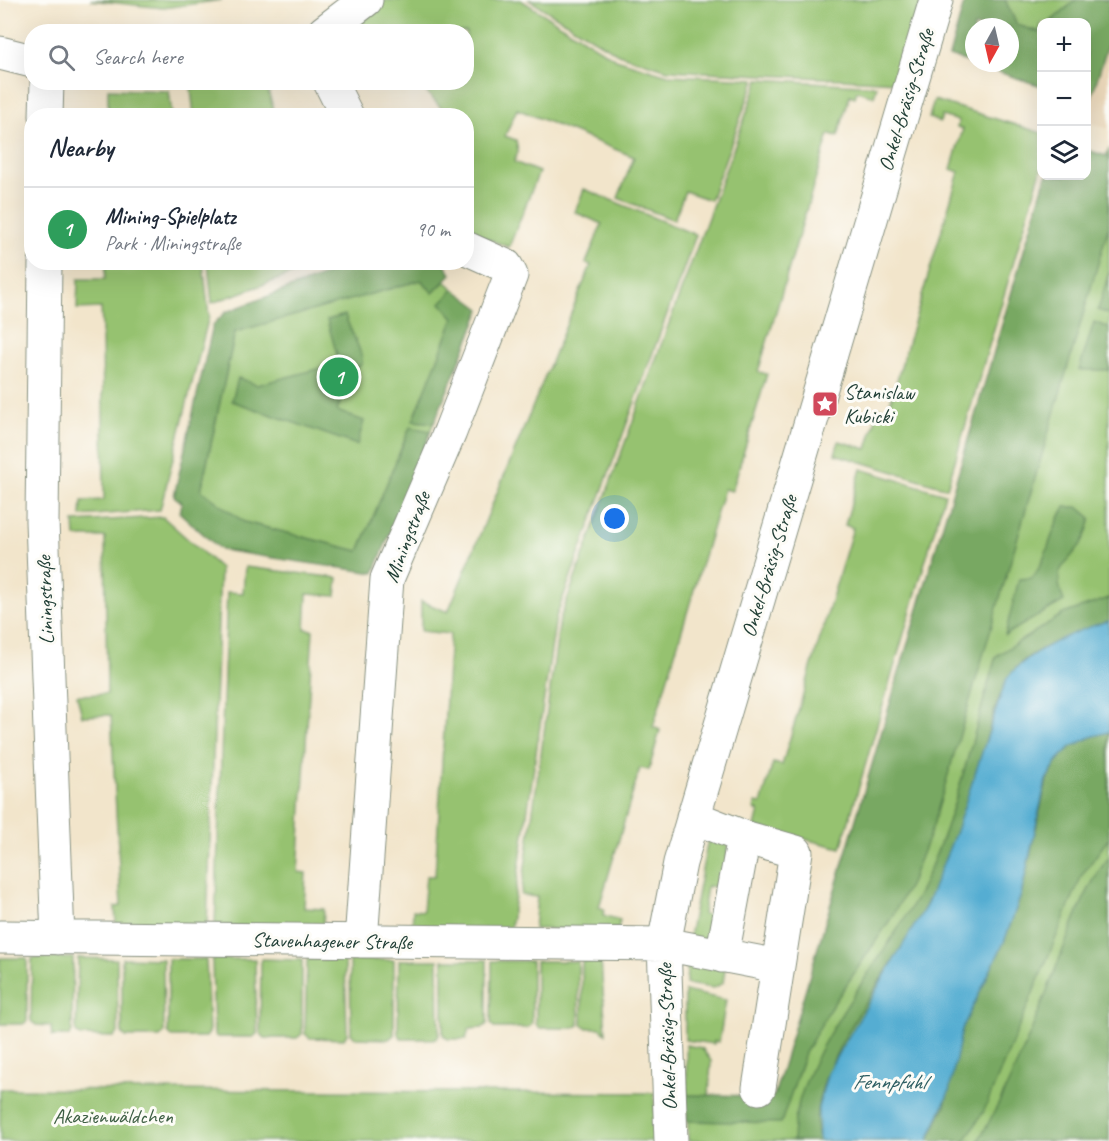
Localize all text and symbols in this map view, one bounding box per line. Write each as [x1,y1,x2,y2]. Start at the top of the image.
north arrow [965,18,1019,72]
map controls [1037,18,1091,180]
button: + [1037,18,1091,72]
search box [24,24,474,90]
street label: Onkel-Bräsig-Straße [872,24,941,174]
icon: search [45,41,78,74]
text: Search here [93,43,183,71]
button: − [1037,72,1091,126]
button: layers [1037,126,1091,180]
text: Nearby [48,131,113,164]
text: Mining-Spielplatz [105,203,236,231]
text: 1 [63,217,72,242]
text: 90 m [416,217,450,242]
text: Park · Miningstraße [105,231,241,256]
pin: 1 [320,354,358,400]
place label: Stanislaw Kubicki [844,379,916,429]
place icon: Stanislaw Kubicki [810,389,840,419]
street label: Miningstraße [378,486,437,586]
street label: Onkel-Bräsig-Straße [735,490,804,640]
your location [600,504,629,533]
street label: Liningstraße [30,553,60,645]
street label: Stavenhagener Straße [252,927,414,955]
street label: Onkel-Bräsig-Straße [651,961,683,1111]
water label: Fennpfuhl [852,1068,933,1096]
park label: Akazienwäldchen [53,1103,173,1129]

